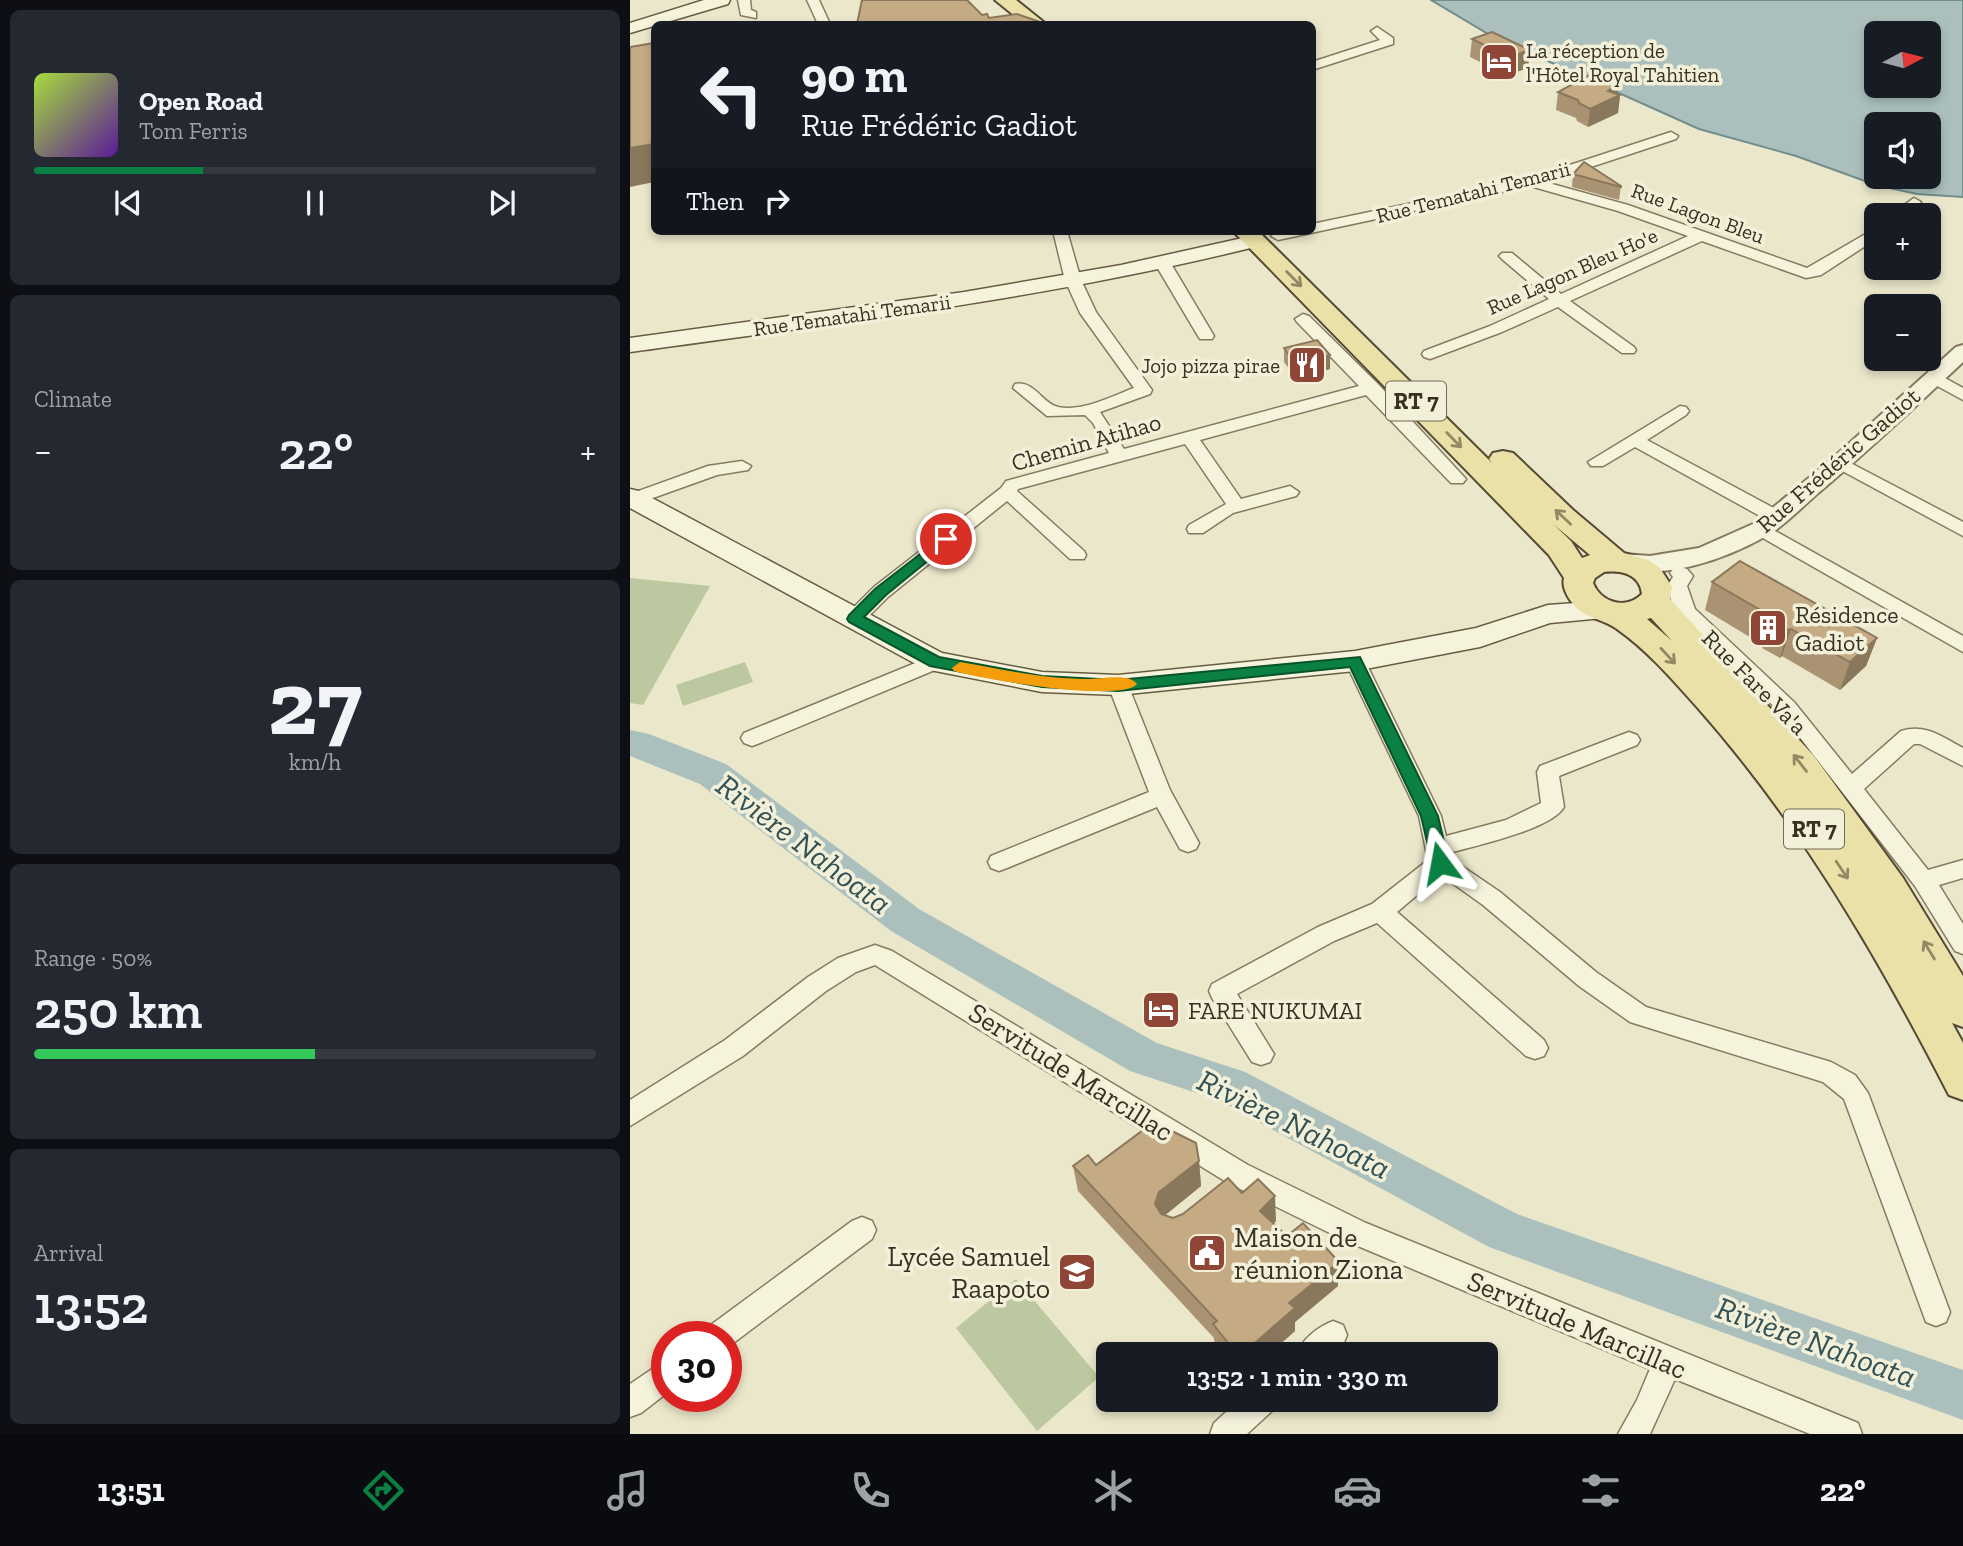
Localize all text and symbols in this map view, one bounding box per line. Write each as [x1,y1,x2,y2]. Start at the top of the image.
north arrow [1864,21,1941,98]
map controls [1864,21,1941,371]
place label: La réception de l'Hôtel Royal Tahitien [1526,38,1719,87]
hotel icon: La réception de l'Hôtel Royal Tahitien [1478,41,1520,83]
text: 90 m [801,46,908,105]
icon: left [686,49,777,140]
text: Open Road [139,85,263,117]
text: Rue Frédéric Gadiot [801,106,1077,144]
button: sound [1864,112,1941,189]
text: Tom Ferris [139,117,248,145]
street label: Rue Tematahi Temarii [1373,156,1573,228]
street label: Rue Lagon Bleu [1628,177,1768,249]
icon: right [758,182,796,220]
icon: previous [109,184,147,222]
icon: pause [296,184,334,222]
icon: next [483,184,521,222]
text: Then [686,185,744,217]
button: + [1864,203,1941,280]
street label: Rue Lagon Bleu Ho'e [1483,222,1661,320]
one-way arrow [1285,271,1302,288]
street label: Rue Tematahi Temarii [752,289,952,341]
button: − [1864,294,1941,371]
restaurant icon: Jojo pizza pirae [1286,344,1328,386]
place label: Jojo pizza pirae [1141,353,1280,379]
street label: Rue Frédéric Gadiot [1750,381,1926,539]
road number: RT 7 [1386,382,1446,420]
text: Climate [34,385,112,413]
street label: Chemin Atihao [1008,407,1164,477]
text: 22° [279,420,353,482]
text: − [34,428,52,474]
text: + [580,428,596,474]
one-way arrow [1446,431,1463,448]
one-way arrow [1555,508,1572,525]
pin [916,509,976,569]
icon: arrive [927,520,965,558]
place label: Résidence Gadiot [1795,600,1899,657]
building icon: Résidence Gadiot [1747,607,1789,649]
street label: Rue Fare Va'a [1696,623,1814,741]
one-way arrow [1659,647,1676,664]
text: 27 [268,648,362,757]
text: km/h [289,748,341,776]
one-way arrow [1793,755,1808,773]
water label: Rivière Nahoata [709,766,899,922]
road number: RT 7 [1784,810,1844,848]
position arrow [1403,826,1477,900]
one-way arrow [1835,860,1849,879]
one-way arrow [1922,941,1936,961]
text: Range · 50% [34,944,152,972]
text: 250 km [34,979,202,1041]
hotel icon: FARE NUKUMAI [1140,989,1182,1031]
street label: Servitude Marcillac [963,996,1179,1148]
place label: FARE NUKUMAI [1188,996,1362,1025]
water label: Rivière Nahoata [1192,1061,1396,1187]
place label: Maison de réunion Ziona [1234,1221,1404,1286]
public building icon: Maison de réunion Ziona [1186,1232,1228,1274]
text: Arrival [34,1239,103,1267]
place label: Lycée Samuel Raapoto [887,1240,1050,1305]
school or university icon: Lycée Samuel Raapoto [1056,1251,1098,1293]
street label: Servitude Marcillac [1463,1264,1691,1386]
text: 13:52 [34,1274,148,1336]
water label: Rivière Nahoata [1711,1288,1921,1396]
speed limit sign: 30 [651,1321,742,1412]
text: 13:52 · 1 min · 330 m [1187,1361,1407,1393]
icon: directions [359,1466,408,1515]
icon: music [603,1466,652,1515]
icon: phone [846,1466,895,1515]
icon: climate [1089,1466,1138,1515]
icon: car [1333,1466,1382,1515]
icon: filters [1576,1466,1625,1515]
text: 13:51 [97,1471,165,1509]
text: 22° [1820,1471,1866,1509]

